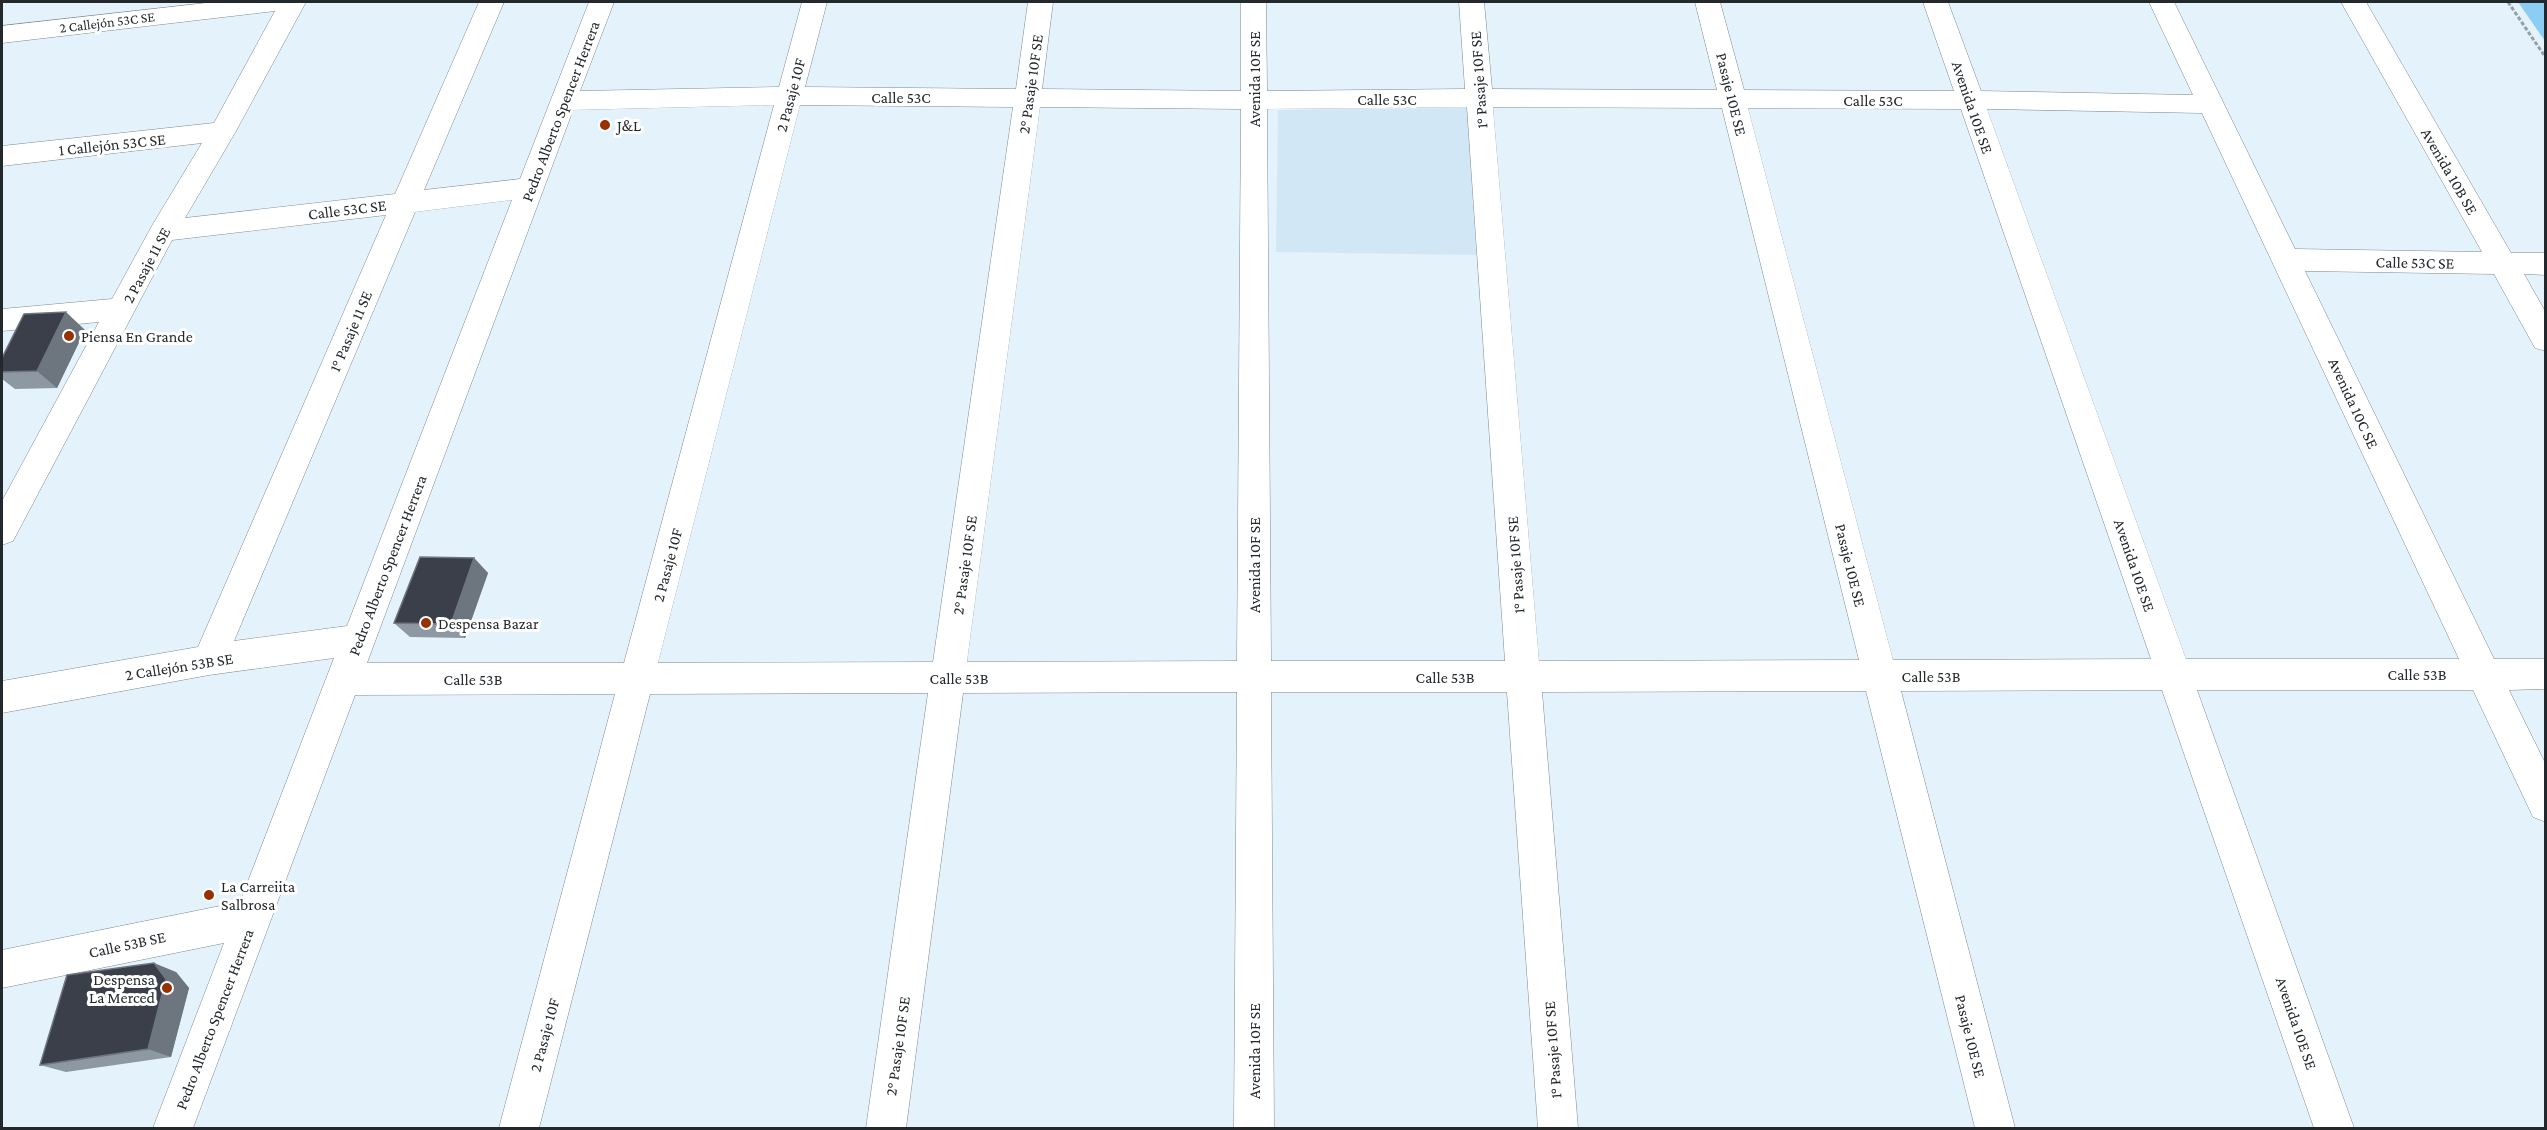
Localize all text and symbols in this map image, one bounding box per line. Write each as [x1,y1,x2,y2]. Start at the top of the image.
street label: 2 Callejón 53C SE [58,8,156,37]
street label: Pedro Alberto Spencer Herrera [518,18,604,204]
street label: 1° Pasaje 10F SE [1467,30,1491,129]
street label: Avenida 10F SE [1246,31,1263,127]
street label: 2° Pasaje 10F SE [1015,33,1047,135]
street label: Pasaje 10E SE [1712,51,1750,138]
street label: 2 Pasaje 10F [772,56,809,134]
street label: Avenida 10E SE [1949,59,1996,156]
street label: Calle 53C [871,89,931,106]
street label: Calle 53C [1357,91,1417,108]
street label: Calle 53C [1843,92,1903,109]
place label: J&L [615,117,641,135]
marker: J&L [598,118,612,132]
street label: Avenida 10B SE [2418,125,2481,218]
street label: 1 Callejón 53C SE [58,130,167,160]
street label: Calle 53C SE [307,196,387,223]
street label: 2 Pasaje 11 SE [119,224,175,306]
street label: Calle 53C SE [2375,253,2455,272]
street label: 1° Pasaje 11 SE [326,288,376,375]
place label: Piensa En Grande [81,328,193,345]
marker: Piensa En Grande [62,329,76,343]
street label: Avenida 10C SE [2325,355,2382,451]
street label: Pedro Alberto Spencer Herrera [345,472,431,658]
street label: 2° Pasaje 10F SE [949,514,981,616]
street label: 1° Pasaje 10F SE [1504,515,1528,614]
street label: Avenida 10F SE [1246,517,1263,613]
street label: Avenida 10E SE [2111,517,2158,614]
street label: Pasaje 10E SE [1831,522,1869,609]
street label: 2 Pasaje 10F [649,526,686,604]
place label: Despensa Bazar [438,615,539,633]
marker: Despensa Bazar [419,616,433,630]
street label: 2 Callejón 53B SE [124,650,235,684]
street label: Calle 53B [2388,666,2447,683]
street label: Calle 53B [1902,668,1961,685]
street label: Calle 53B [1416,669,1475,686]
street label: Calle 53B [930,670,989,687]
street label: Calle 53B [444,671,503,688]
place label: La Carreiita Salbrosa [221,878,296,913]
marker: La Carreiita Salbrosa [202,888,216,902]
street label: Pedro Alberto Spencer Herrera [172,926,258,1112]
street label: Calle 53B SE [87,928,167,961]
place label: Despensa La Merced [89,971,156,1006]
street label: Avenida 10E SE [2273,975,2320,1072]
marker: Despensa La Merced [160,981,174,995]
street label: Pasaje 10E SE [1951,993,1989,1080]
street label: 2° Pasaje 10F SE [882,995,914,1097]
street label: 2 Pasaje 10F [526,996,563,1074]
street label: 1° Pasaje 10F SE [1541,1000,1565,1099]
street label: Avenida 10F SE [1246,1003,1263,1099]

